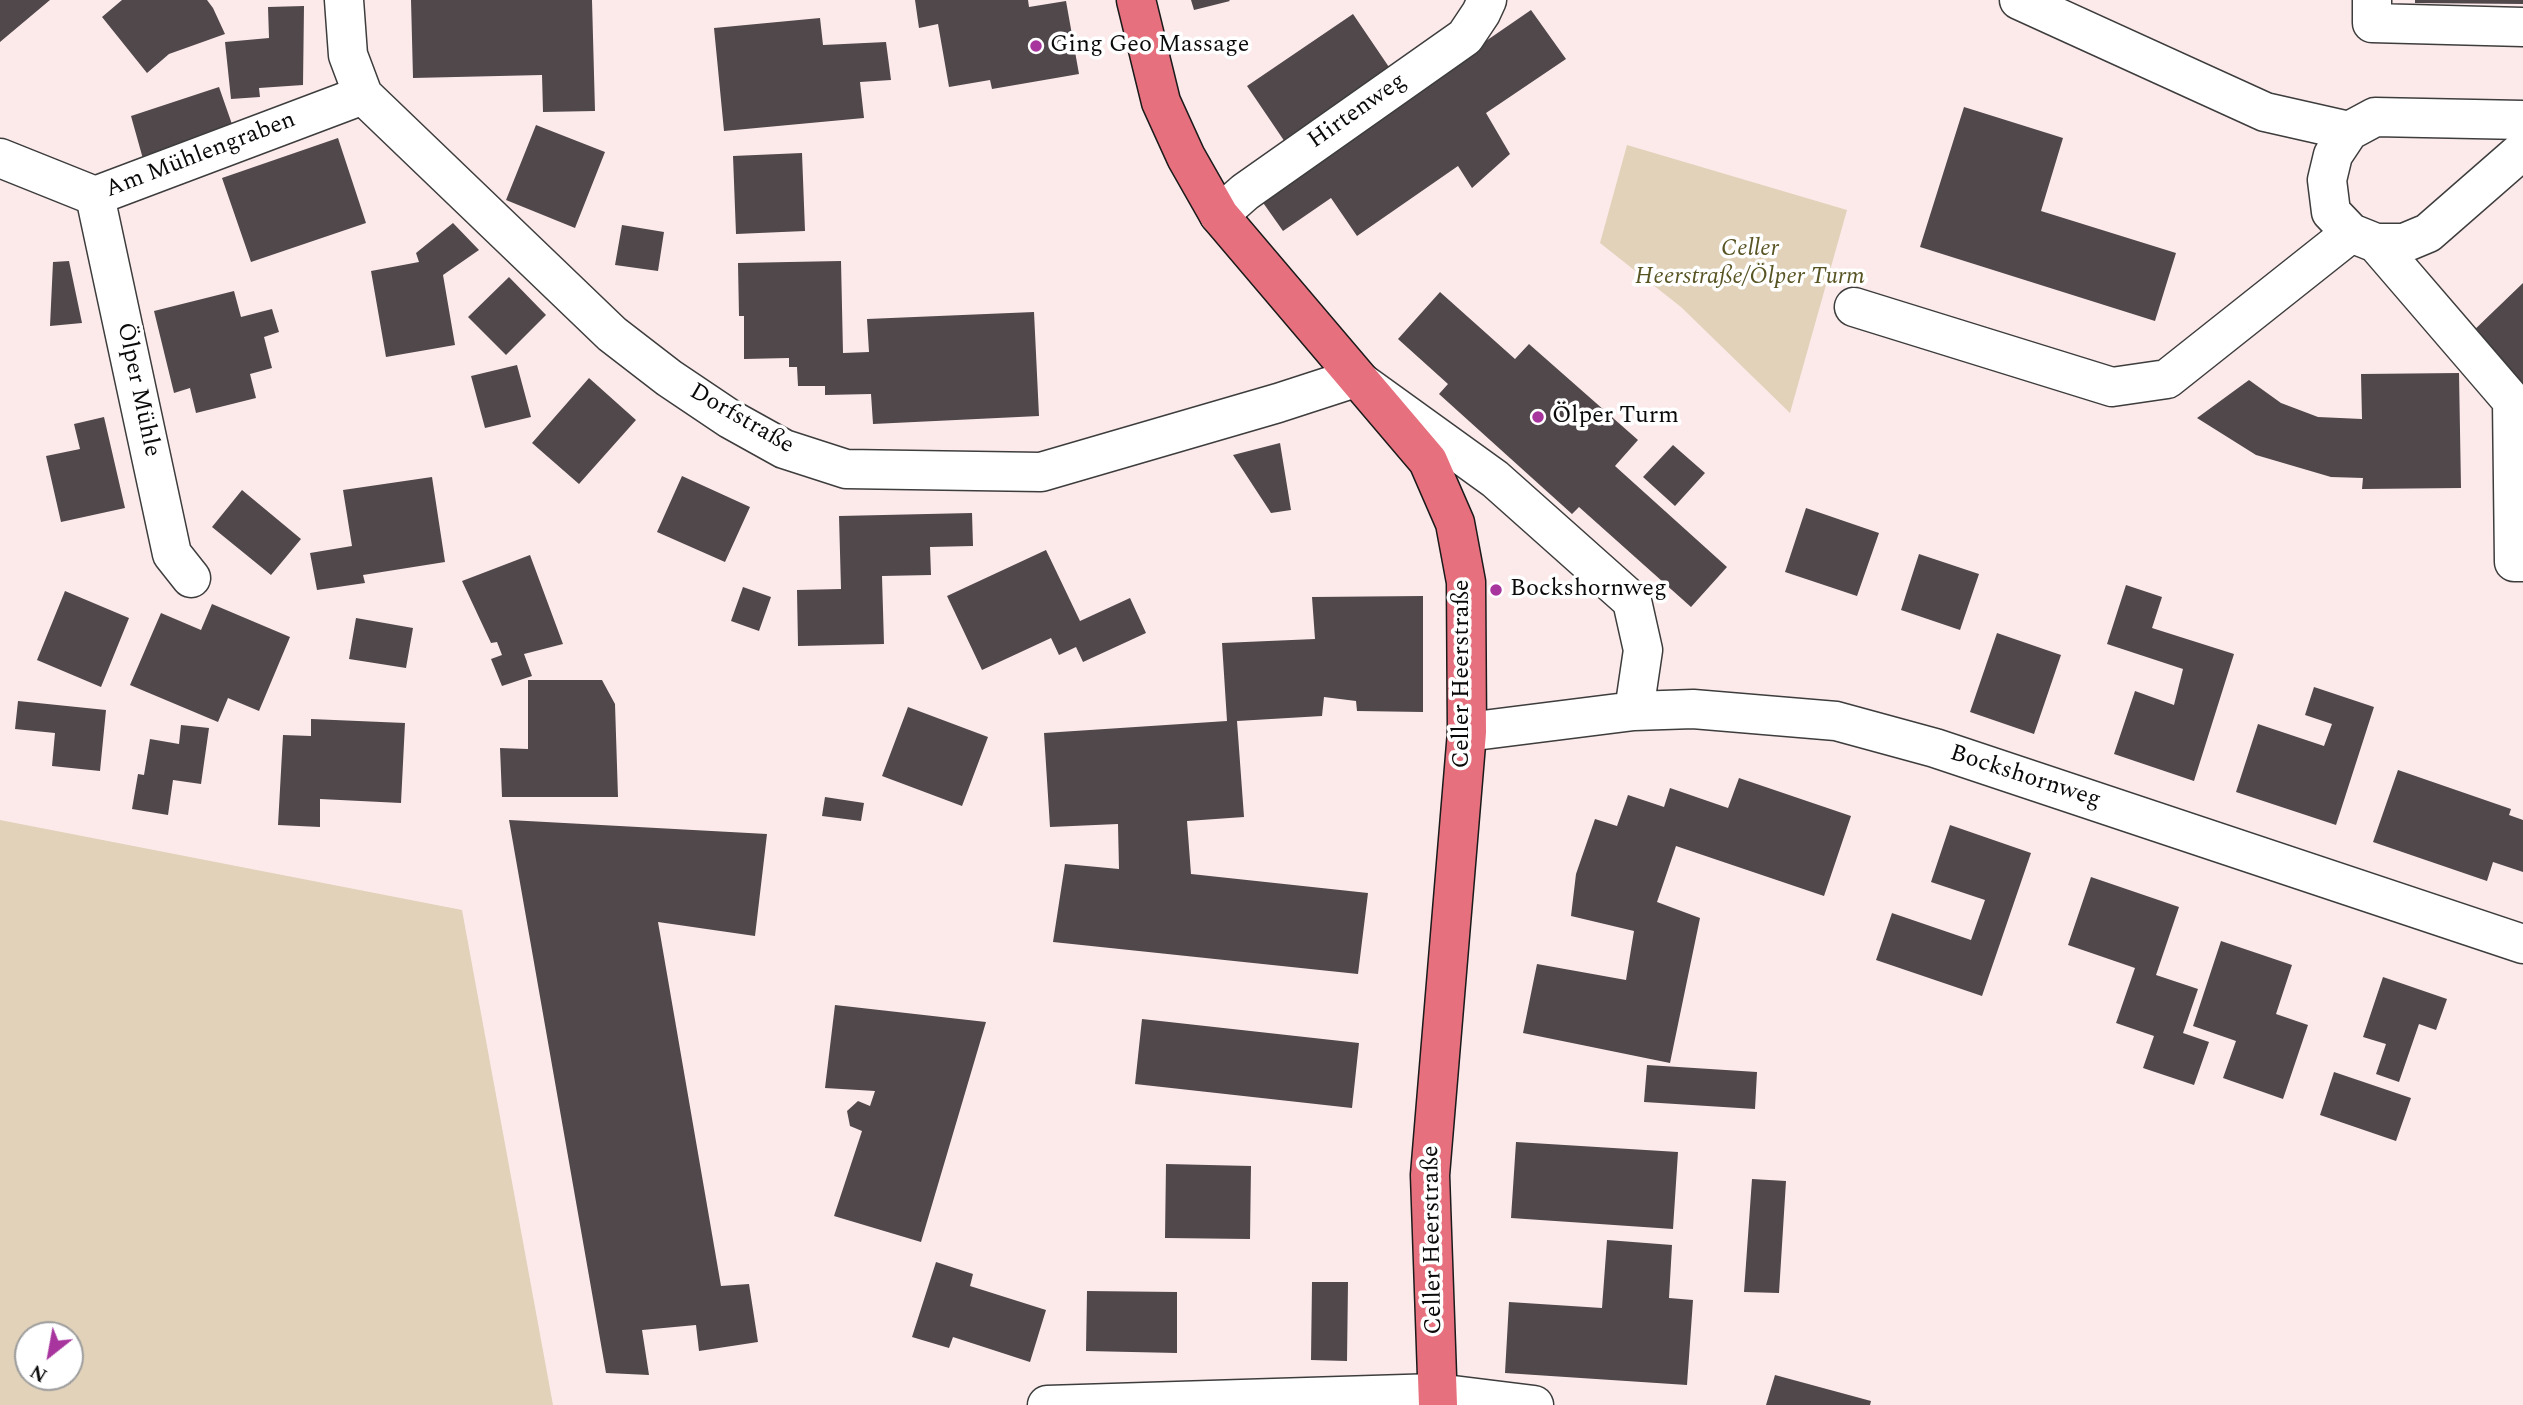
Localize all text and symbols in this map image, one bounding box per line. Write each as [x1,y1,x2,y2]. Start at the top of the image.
place label: Ging Geo Massage [1050,32,1249,60]
marker: Ging Geo Massage [1028,38,1044,54]
street label: Hirtenweg [1303,68,1413,156]
street label: Am Mühlengraben [102,107,300,205]
park label: Celler Heerstraße/Ölper Turm [1635,236,1865,292]
street label: Ölper Mühle [109,320,165,460]
street label: Dorfstraße [684,379,798,461]
place label: Ölper Turm [1552,403,1679,431]
marker: Ölper Turm [1530,409,1546,425]
place label: Bockshornweg [1510,576,1667,604]
street label: Celler Heerstraße [1449,580,1477,768]
marker: Bockshornweg [1488,582,1504,598]
street label: Bockshornweg [1946,740,2104,816]
street label: Celler Heerstraße [1418,1145,1450,1335]
north arrow [14,1321,84,1391]
text: N [25,1356,53,1389]

